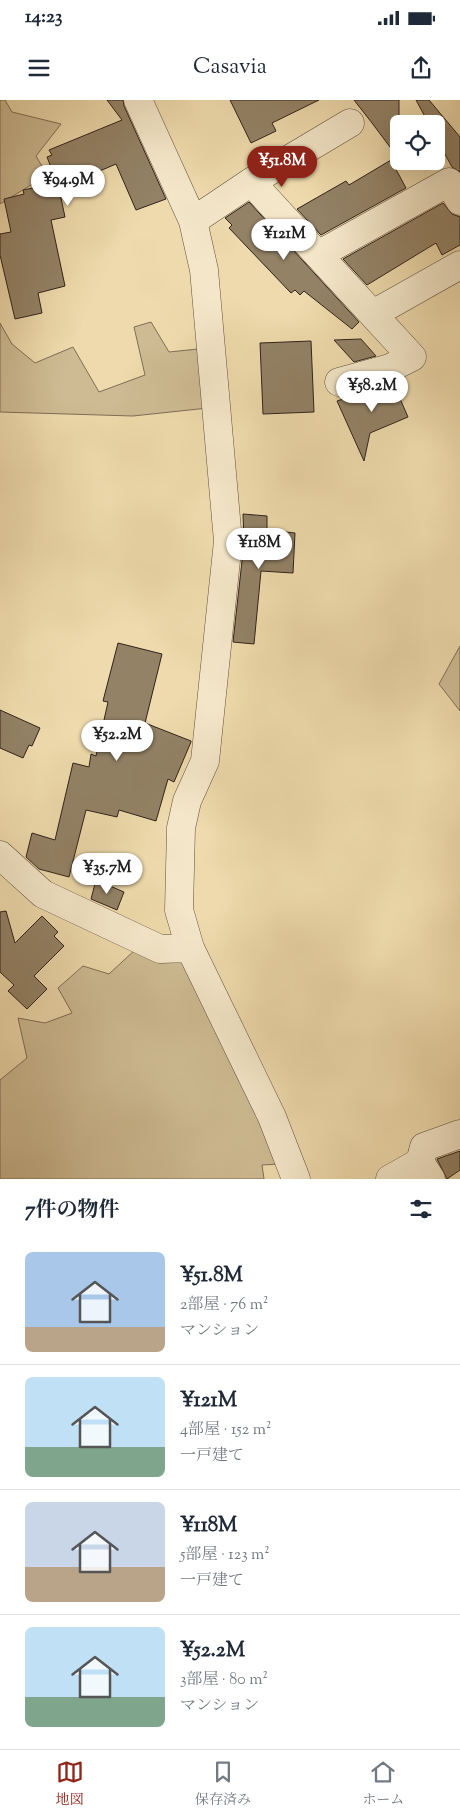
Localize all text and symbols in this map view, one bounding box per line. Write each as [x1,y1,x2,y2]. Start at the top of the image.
text: 14:23 [25,4,63,31]
text: Casavia [193,52,267,84]
icon: menu [25,54,53,82]
icon: share [407,54,435,82]
map controls [390,115,445,170]
button: locate [390,115,445,170]
pin: ¥51.8M [241,146,323,188]
text: ¥51.8M [258,150,306,173]
pin: ¥94.9M [27,164,109,207]
text: ¥94.9M [42,169,94,192]
pin: ¥121M [249,219,319,261]
text: ¥121M [262,223,306,246]
pin: ¥58.2M [331,370,413,413]
text: ¥58.2M [347,375,397,398]
pin: ¥118M [224,528,294,570]
text: ¥118M [237,532,281,555]
pin: ¥52.2M [76,720,158,762]
text: ¥52.2M [92,724,142,747]
pin: ¥35.7M [66,852,148,895]
text: ¥35.7M [83,857,131,880]
icon: filters [407,1195,435,1223]
text: 7件の物件 [25,1196,120,1226]
text: ¥51.8M [180,1261,243,1291]
icon: home [65,1272,125,1332]
text: 2部屋 · 76 m² [180,1294,268,1317]
text: マンション [180,1320,259,1343]
text: ¥121M [180,1386,237,1416]
icon: home [65,1397,125,1457]
text: 4部屋 · 152 m² [180,1419,271,1442]
text: 一戸建て [180,1445,244,1468]
text: ¥118M [180,1511,237,1541]
icon: home [65,1522,125,1582]
text: 5部屋 · 123 m² [180,1544,270,1567]
text: 一戸建て [180,1570,244,1593]
text: ¥52.2M [180,1636,245,1666]
icon: home [65,1647,125,1707]
text: 3部屋 · 80 m² [180,1669,268,1692]
text: マンション [180,1695,259,1718]
tab: 地図 [56,1758,84,1811]
tab: 保存済み [195,1758,251,1811]
tab: ホーム [362,1758,404,1811]

